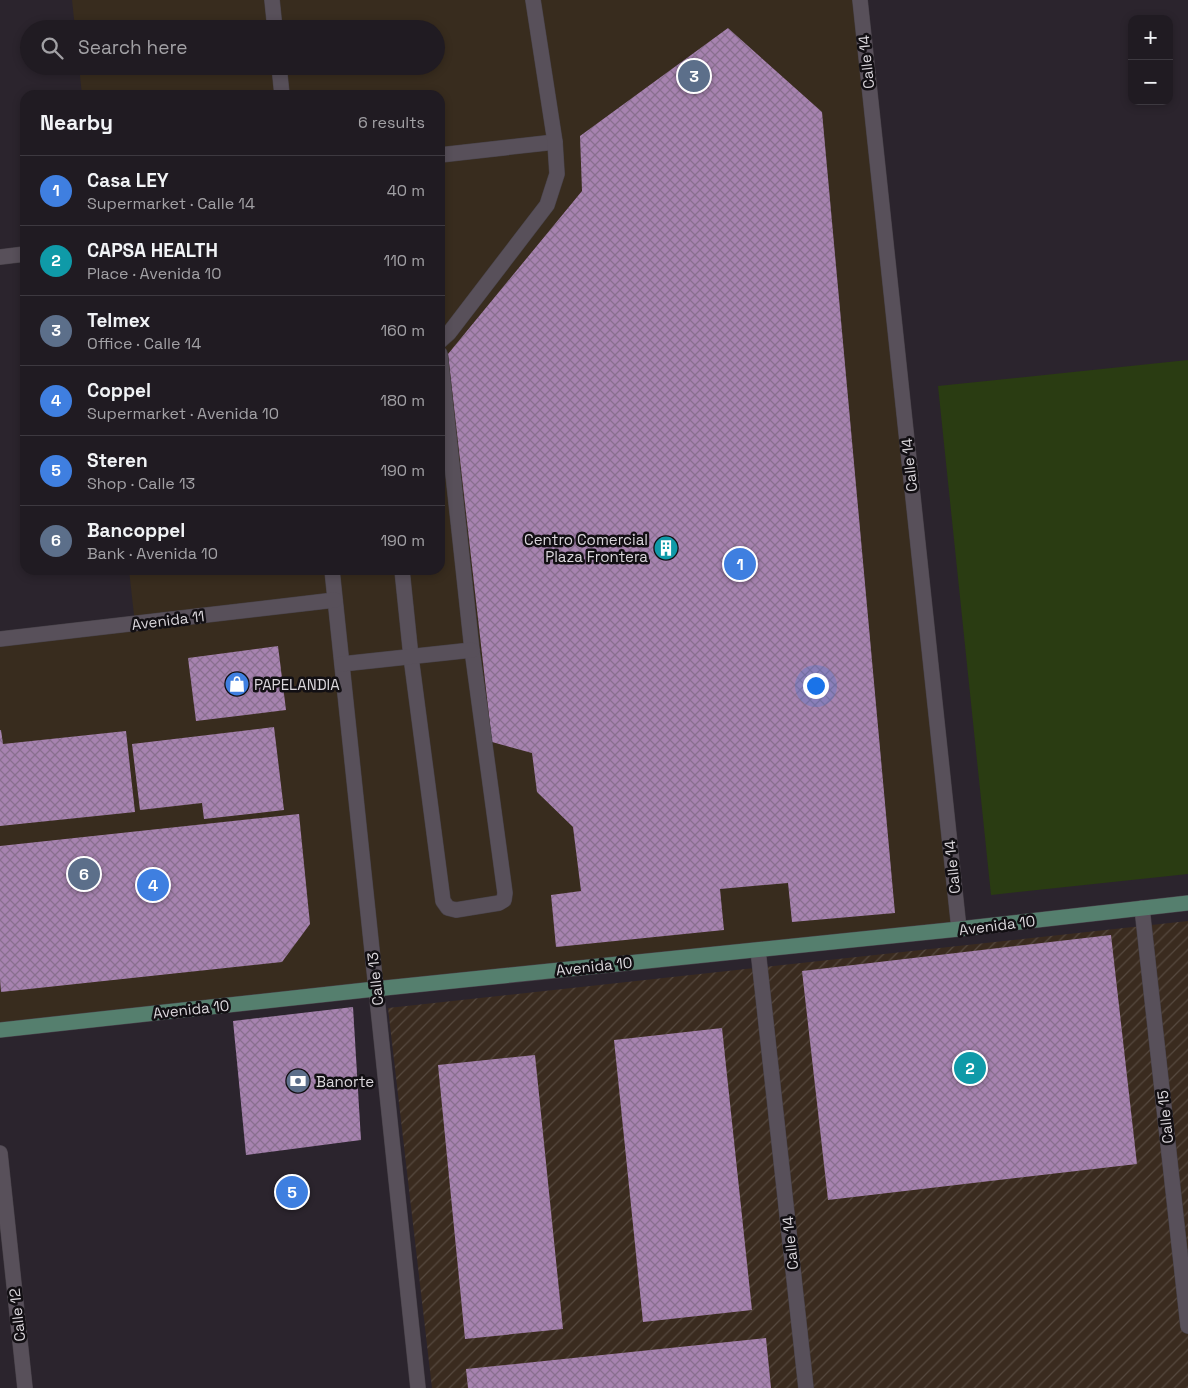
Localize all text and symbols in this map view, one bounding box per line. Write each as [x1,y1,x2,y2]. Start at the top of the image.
map controls [1128,15,1173,105]
button: + [1128,15,1173,60]
search box [20,20,445,75]
icon: search [38,34,66,62]
street label: Calle 14 [854,34,878,90]
text: Search here [78,35,188,60]
pin: 3 [678,57,710,95]
button: − [1128,60,1173,105]
text: Nearby [40,109,113,136]
text: 6 results [358,112,425,133]
text: Casa LEY [87,168,169,193]
text: 1 [52,180,60,201]
text: 40 m [387,180,425,201]
text: Supermarket · Calle 14 [87,193,255,214]
text: CAPSA HEALTH [87,238,218,263]
text: 2 [51,250,61,271]
text: 110 m [383,250,425,271]
text: Place · Avenida 10 [87,263,221,284]
text: Telmex [87,308,150,333]
text: 3 [51,320,61,341]
text: 160 m [380,320,425,341]
text: Office · Calle 14 [87,333,201,354]
text: Coppel [87,378,151,403]
text: 4 [51,390,61,411]
text: 180 m [380,390,425,411]
text: Supermarket · Avenida 10 [87,403,279,424]
street label: Calle 14 [897,437,921,493]
text: Steren [87,448,148,473]
text: 5 [51,460,61,481]
text: 190 m [380,460,425,481]
text: Shop · Calle 13 [87,473,195,494]
text: Bancoppel [87,518,185,543]
text: 6 [51,530,61,551]
text: 190 m [380,530,425,551]
place label: Centro Comercial Plaza Frontera [524,530,648,566]
building icon: Centro Comercial Plaza Frontera [653,535,679,561]
text: Bank · Avenida 10 [87,543,218,564]
pin: 1 [724,545,756,583]
street label: Avenida 11 [130,606,206,634]
shop icon: PAPELANDIA [224,671,250,697]
your location [803,673,829,699]
place label: PAPELANDIA [254,675,340,694]
street label: Calle 14 [940,839,964,895]
pin: 6 [68,855,100,893]
pin: 4 [137,866,169,904]
street label: Avenida 10 [958,911,1036,939]
street label: Calle 13 [363,951,387,1007]
street label: Avenida 10 [555,953,633,979]
street label: Avenida 10 [152,996,230,1022]
pin: 2 [954,1049,986,1087]
bank icon: Banorte [285,1068,311,1094]
place label: Banorte [316,1072,374,1091]
street label: Calle 15 [1153,1089,1177,1145]
pin: 5 [276,1173,308,1211]
street label: Calle 14 [778,1215,802,1271]
street label: Calle 12 [5,1287,29,1343]

